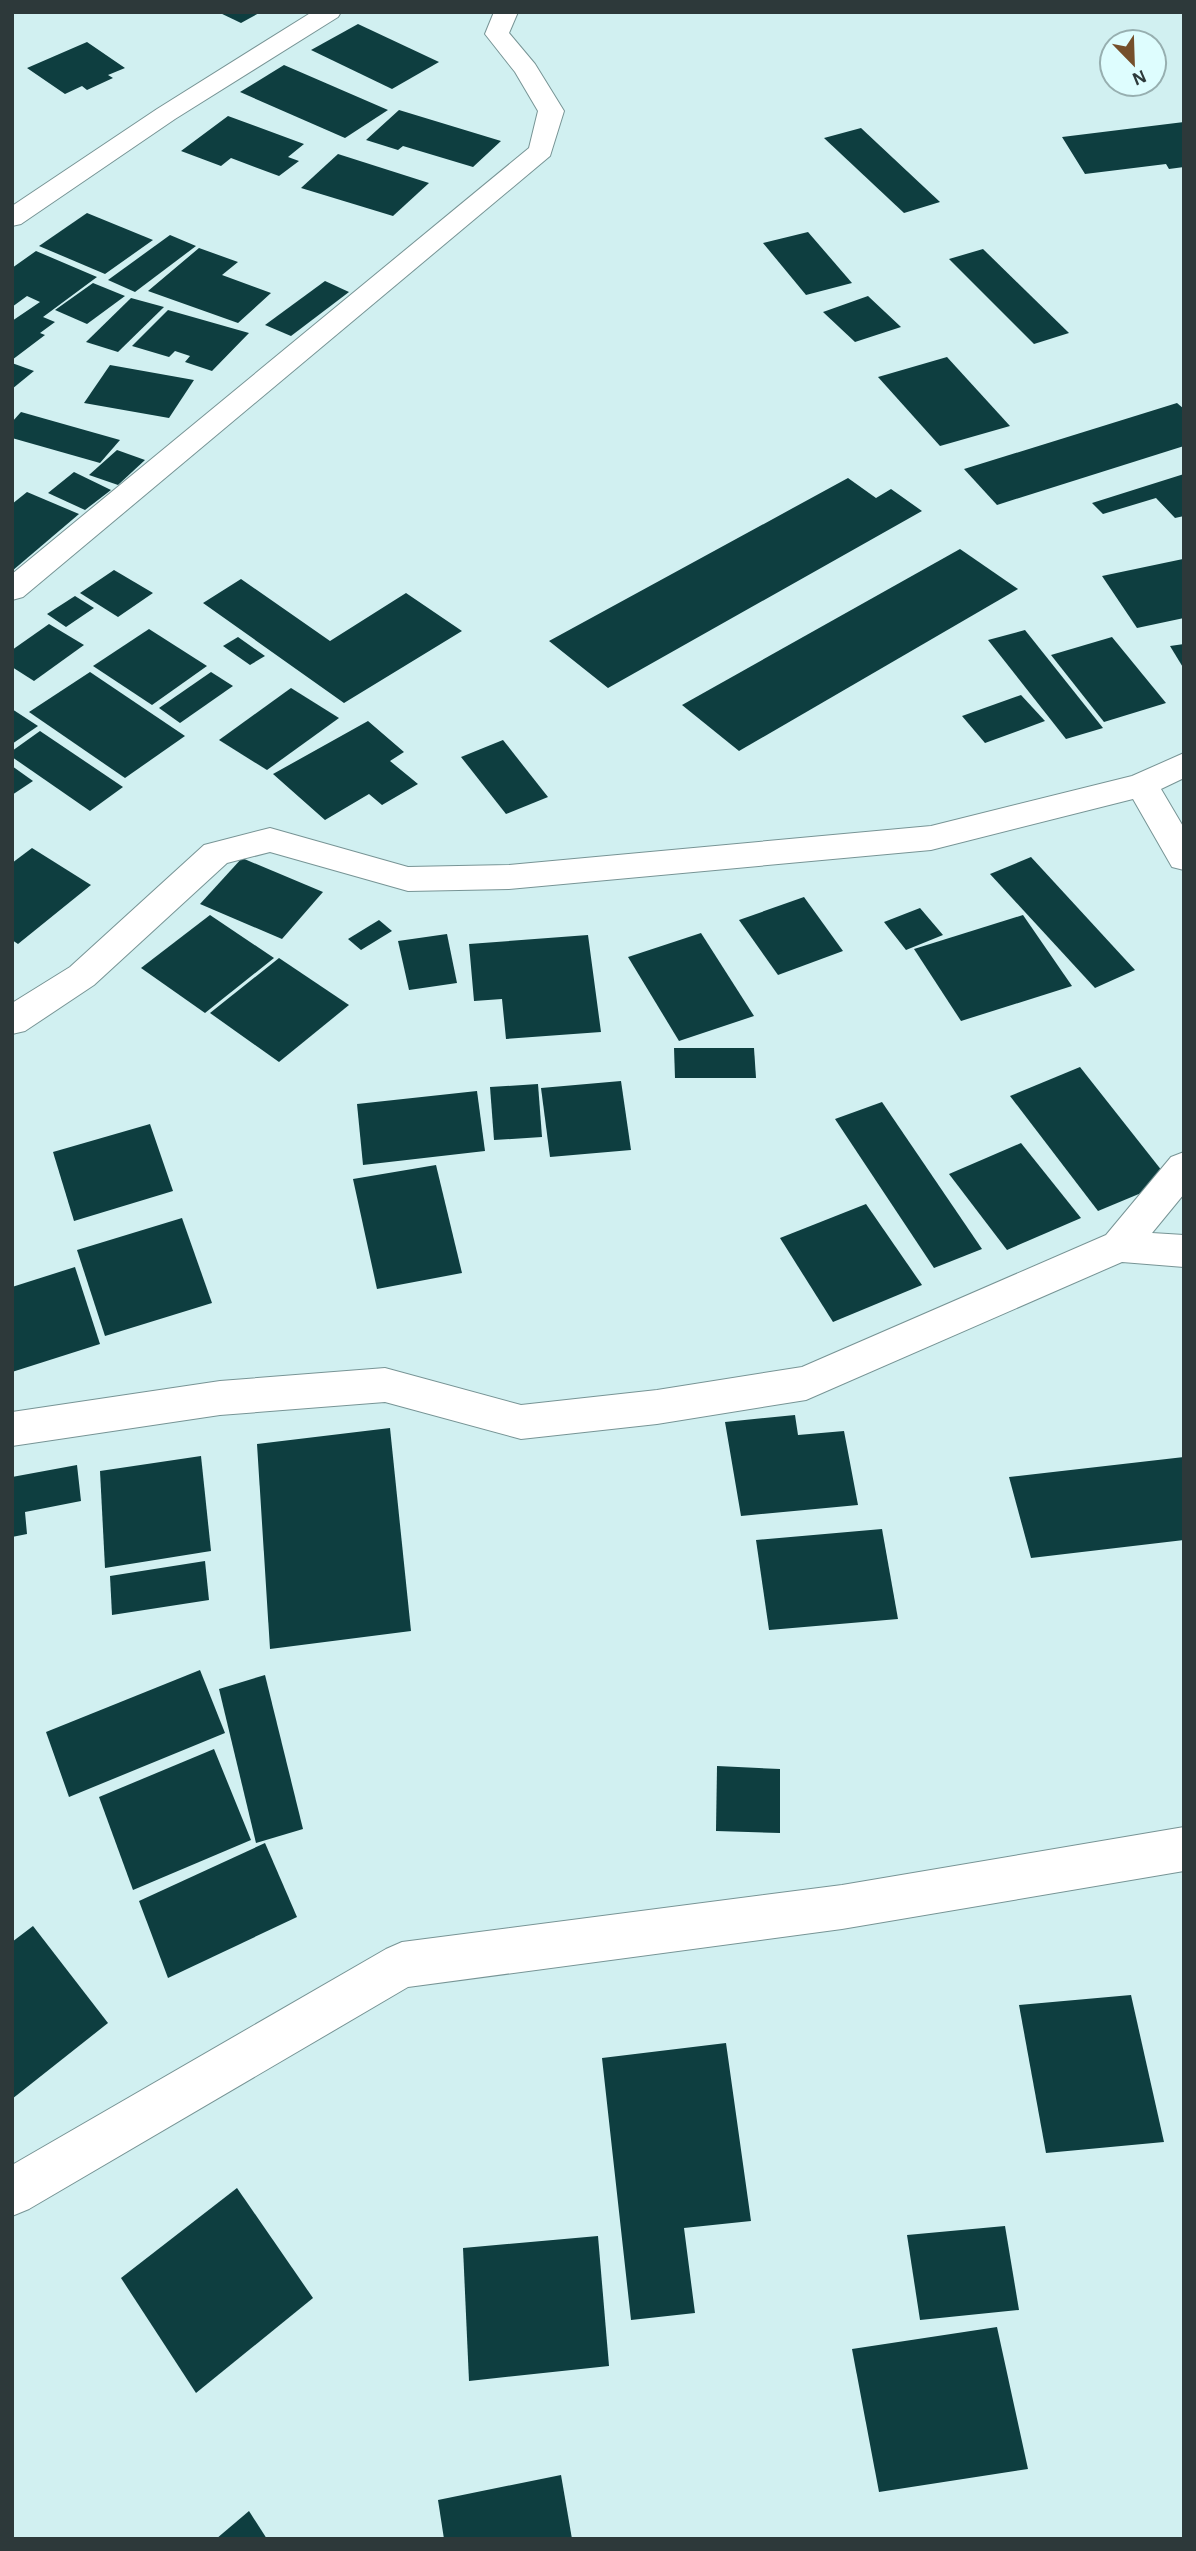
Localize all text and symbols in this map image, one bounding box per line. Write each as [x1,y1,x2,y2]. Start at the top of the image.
north arrow [1098,28,1168,98]
text: N [1129,66,1149,89]

